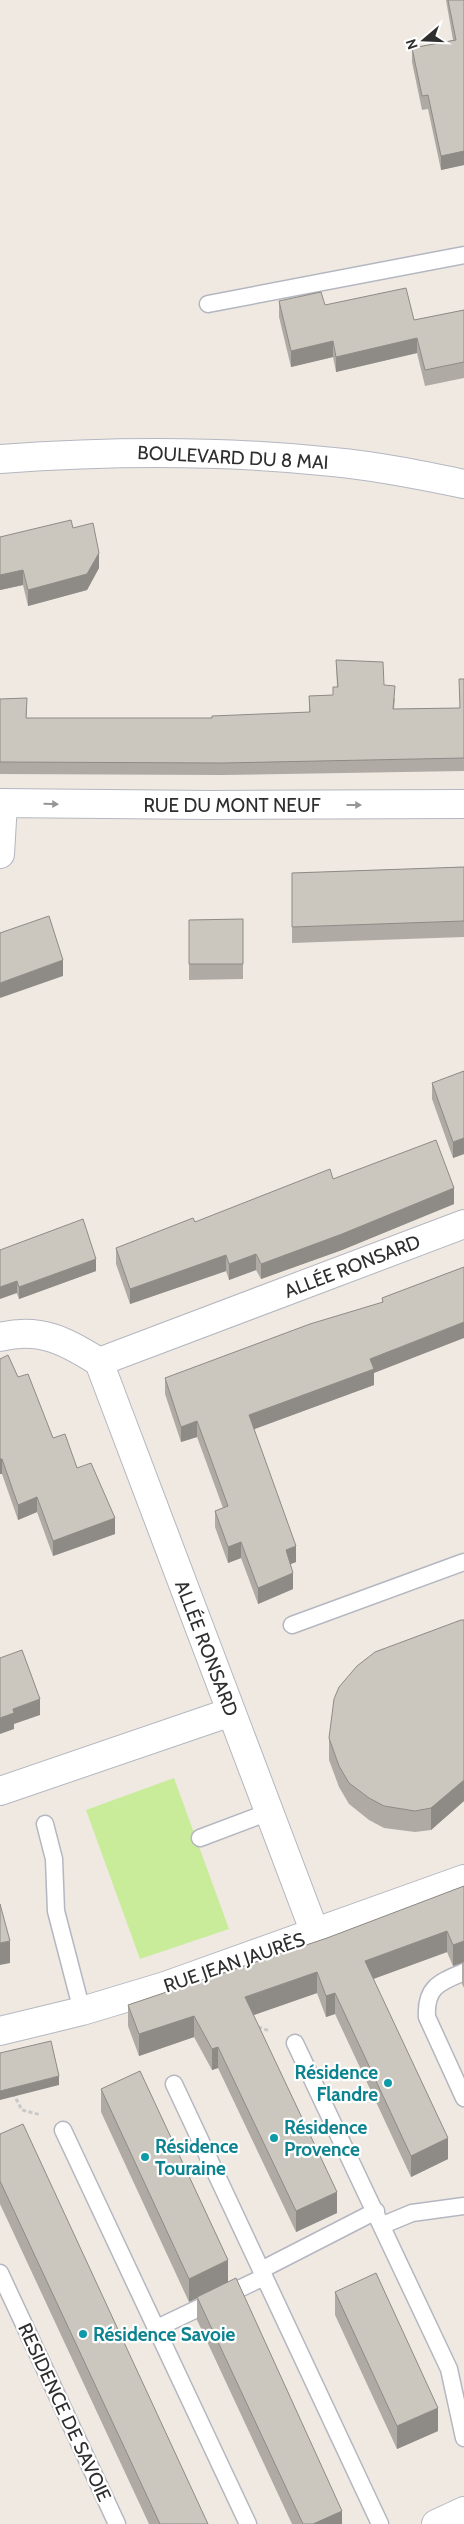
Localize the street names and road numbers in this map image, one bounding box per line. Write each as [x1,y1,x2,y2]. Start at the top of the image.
street label: BOULEVARD DU 8 MAI [137,441,329,474]
street label: RUE DU MONT NEUF [143,794,321,817]
street label: ALLÉE RONSARD [281,1229,424,1303]
street label: ALLÉE RONSARD [170,1577,244,1720]
street label: RUE JEAN JAURÈS [160,1927,308,1997]
street label: RESIDENCE DE SAVOIE [13,2319,116,2505]

